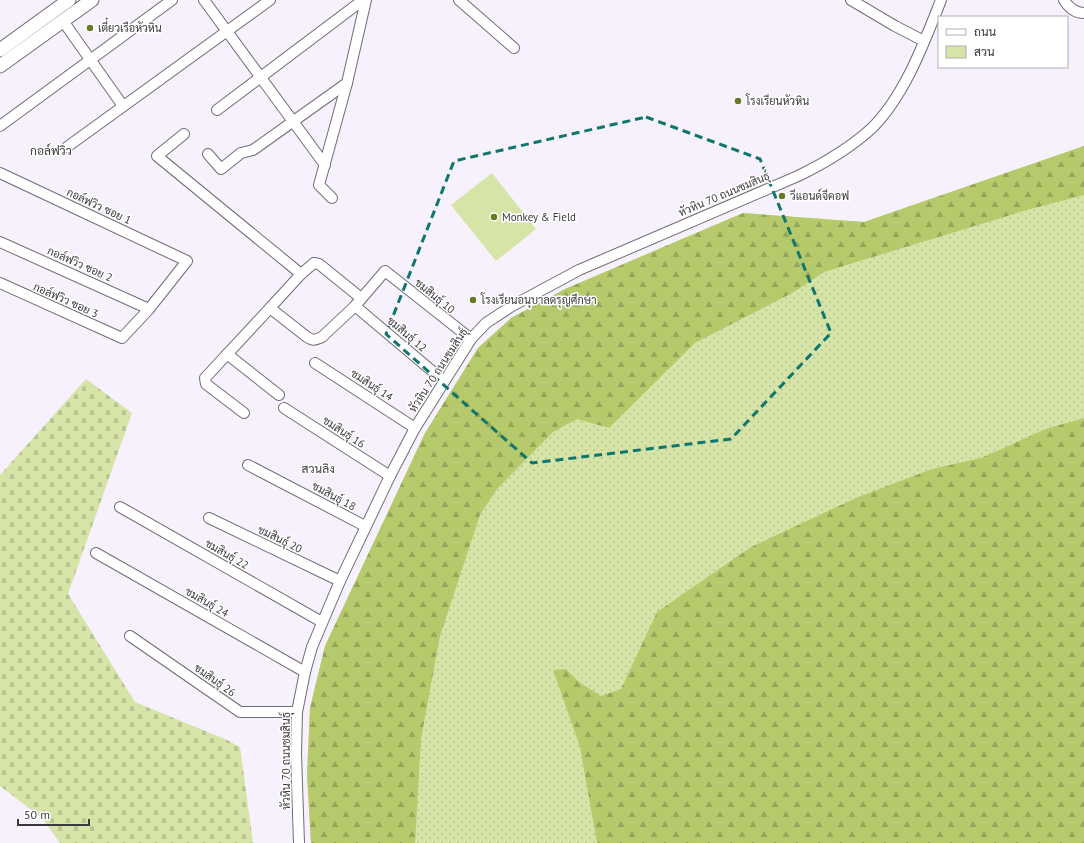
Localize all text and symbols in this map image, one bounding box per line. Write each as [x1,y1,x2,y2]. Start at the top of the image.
legend [938,16,1068,68]
place label: เตี๋ยวเรือหัวหิน [98,17,162,35]
marker: เตี๋ยวเรือหัวหิน [85,23,95,33]
text: ถนน [974,24,997,39]
text: สวน [974,44,995,59]
place label: โรงเรียนหัวหิน [745,93,809,108]
marker: โรงเรียนหัวหิน [733,96,743,106]
district label: กอล์ฟวิว [30,143,72,158]
street label: หัวหิน 70 ถนนชมสินธุ์ [676,168,773,221]
street label: กอล์ฟวิว ซอย 1 [64,184,134,227]
place label: วีแอนด์จีคอฟ [790,188,849,203]
marker: วีแอนด์จีคอฟ [777,191,787,201]
place label: Monkey & Field [502,210,576,224]
marker: Monkey & Field [489,212,499,222]
street label: กอล์ฟวิว ซอย 2 [45,243,115,285]
street label: ชมสินธุ์ 10 [411,275,459,318]
street label: กอล์ฟวิว ซอย 3 [31,279,101,321]
place label: โรงเรียนอนุบาลดรุญศึกษา [480,292,597,309]
marker: โรงเรียนอนุบาลดรุญศึกษา [468,295,478,305]
street label: ชมสินธุ์ 12 [383,313,430,356]
street label: หัวหิน 70 ถนนชมสินธุ์ [405,325,472,416]
street label: ชมสินธุ์ 14 [347,365,396,406]
street label: ชมสินธุ์ 16 [319,412,368,453]
district label: สวนลิง [301,461,335,476]
street label: ชมสินธุ์ 18 [309,478,359,515]
street label: ชมสินธุ์ 20 [255,521,305,558]
street label: ชมสินธุ์ 22 [202,535,252,574]
street label: ชมสินธุ์ 24 [182,583,232,622]
street label: ชมสินธุ์ 26 [190,660,239,701]
street label: หัวหิน 70 ถนนชมสินธุ์ [278,712,295,810]
scale bar [18,801,89,827]
text: 50 m [24,807,50,822]

